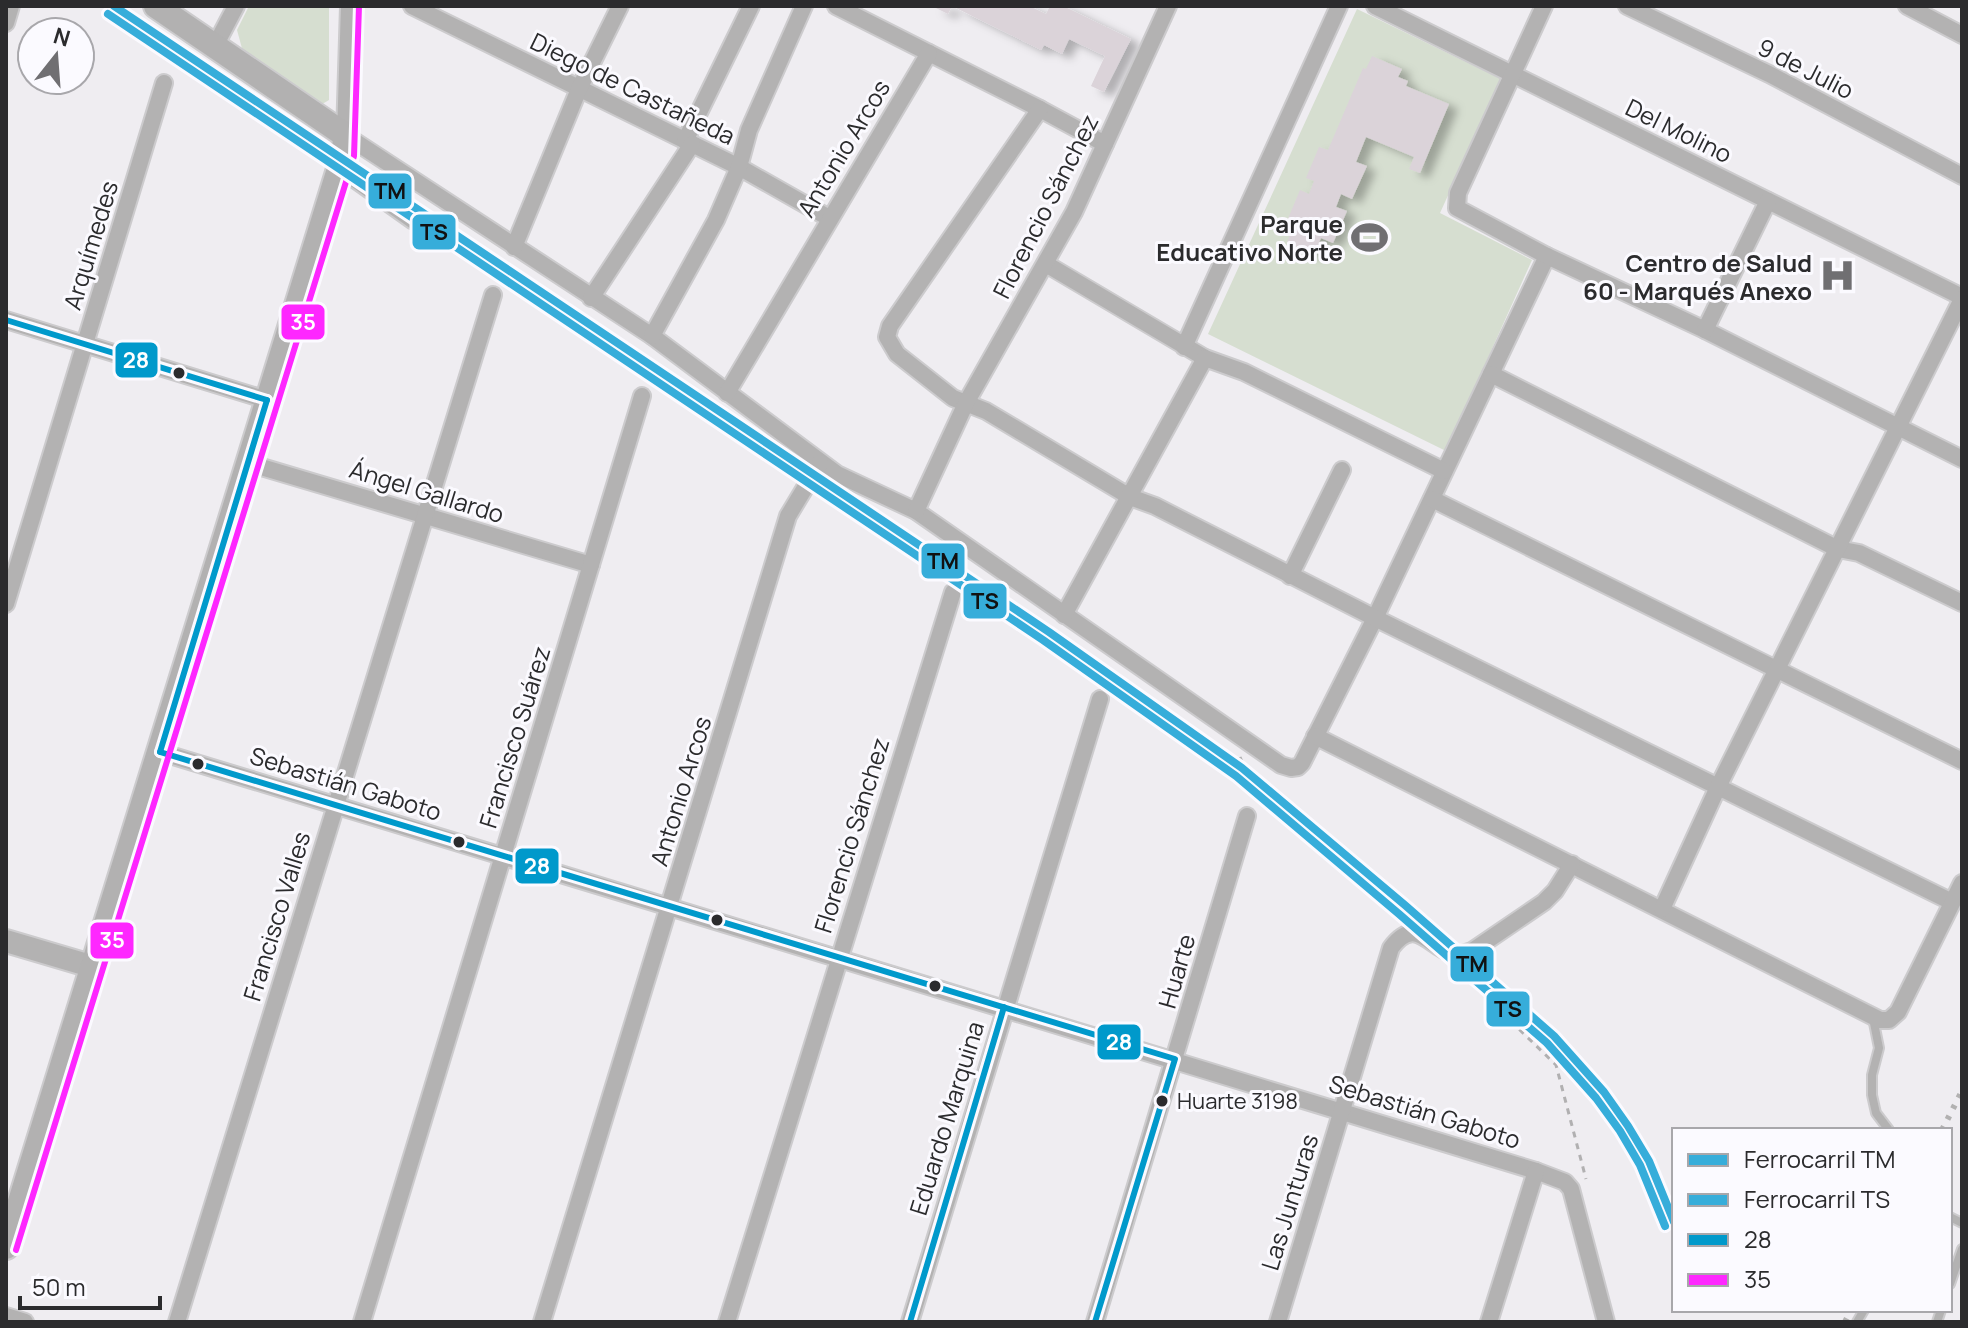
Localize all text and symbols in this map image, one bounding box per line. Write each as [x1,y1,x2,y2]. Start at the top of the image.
north arrow [16,16,96,96]
text: N [50,20,74,54]
street label: Diego de Castañeda [525,24,741,152]
street label: 9 de Julio [1752,30,1860,106]
street label: Antonio Arcos [789,73,897,223]
street label: Del Molino [1620,90,1738,170]
street label: Florencio Sánchez [984,108,1106,304]
line badge: TM [367,172,413,210]
text: TM [374,176,406,206]
street label: Arquímedes [55,177,125,313]
place label: Parque Educativo Norte [1156,207,1343,268]
line badge: TS [411,213,457,251]
text: TS [420,217,448,247]
sports icon: Parque Educativo Norte [1350,218,1388,256]
place label: Centro de Salud 60 - Marqués Anexo [1583,246,1812,307]
hospital icon: Centro de Salud 60 - Marqués Anexo [1819,257,1857,295]
line badge: 35 [280,303,326,341]
text: 35 [290,307,316,337]
line badge: 28 [114,341,159,379]
text: 28 [123,345,149,375]
unlabelled marker [171,365,187,381]
street label: Ángel Gallardo [346,452,508,530]
line badge: TM [920,542,966,580]
text: TM [927,546,959,576]
line badge: TS [962,582,1008,620]
text: TS [971,586,999,616]
street label: Francisco Suárez [471,642,557,832]
street label: Antonio Arcos [642,712,718,870]
street label: Florencio Sánchez [806,733,896,937]
street label: Sebastián Gaboto [246,738,446,828]
unlabelled marker [190,756,206,772]
street label: Francisco Valles [235,827,317,1005]
unlabelled marker [451,834,467,850]
line badge: 28 [514,847,560,885]
text: 28 [524,851,550,881]
unlabelled marker [709,912,725,928]
line badge: 35 [89,921,135,960]
text: 35 [99,925,125,955]
street label: Huarte [1150,930,1202,1012]
line badge: TM [1449,945,1495,983]
text: TM [1456,949,1488,979]
unlabelled marker [927,978,943,994]
line badge: TS [1485,990,1531,1028]
text: TS [1494,994,1522,1024]
street label: Eduardo Marquina [901,1017,991,1219]
line badge: 28 [1096,1023,1142,1061]
text: 28 [1106,1027,1132,1057]
street label: Sebastián Gaboto [1325,1066,1525,1156]
place label: Huarte 3198 [1177,1086,1298,1116]
marker: Huarte 3198 [1154,1093,1170,1109]
legend [1672,1128,1952,1312]
street label: Las Junturas [1253,1130,1325,1274]
text: Ferrocarril TM [1744,1142,1895,1175]
text: Ferrocarril TS [1744,1182,1890,1215]
text: 28 [1744,1222,1772,1255]
scale bar [20,1260,160,1310]
text: 35 [1744,1262,1771,1295]
text: 50 m [32,1270,86,1303]

